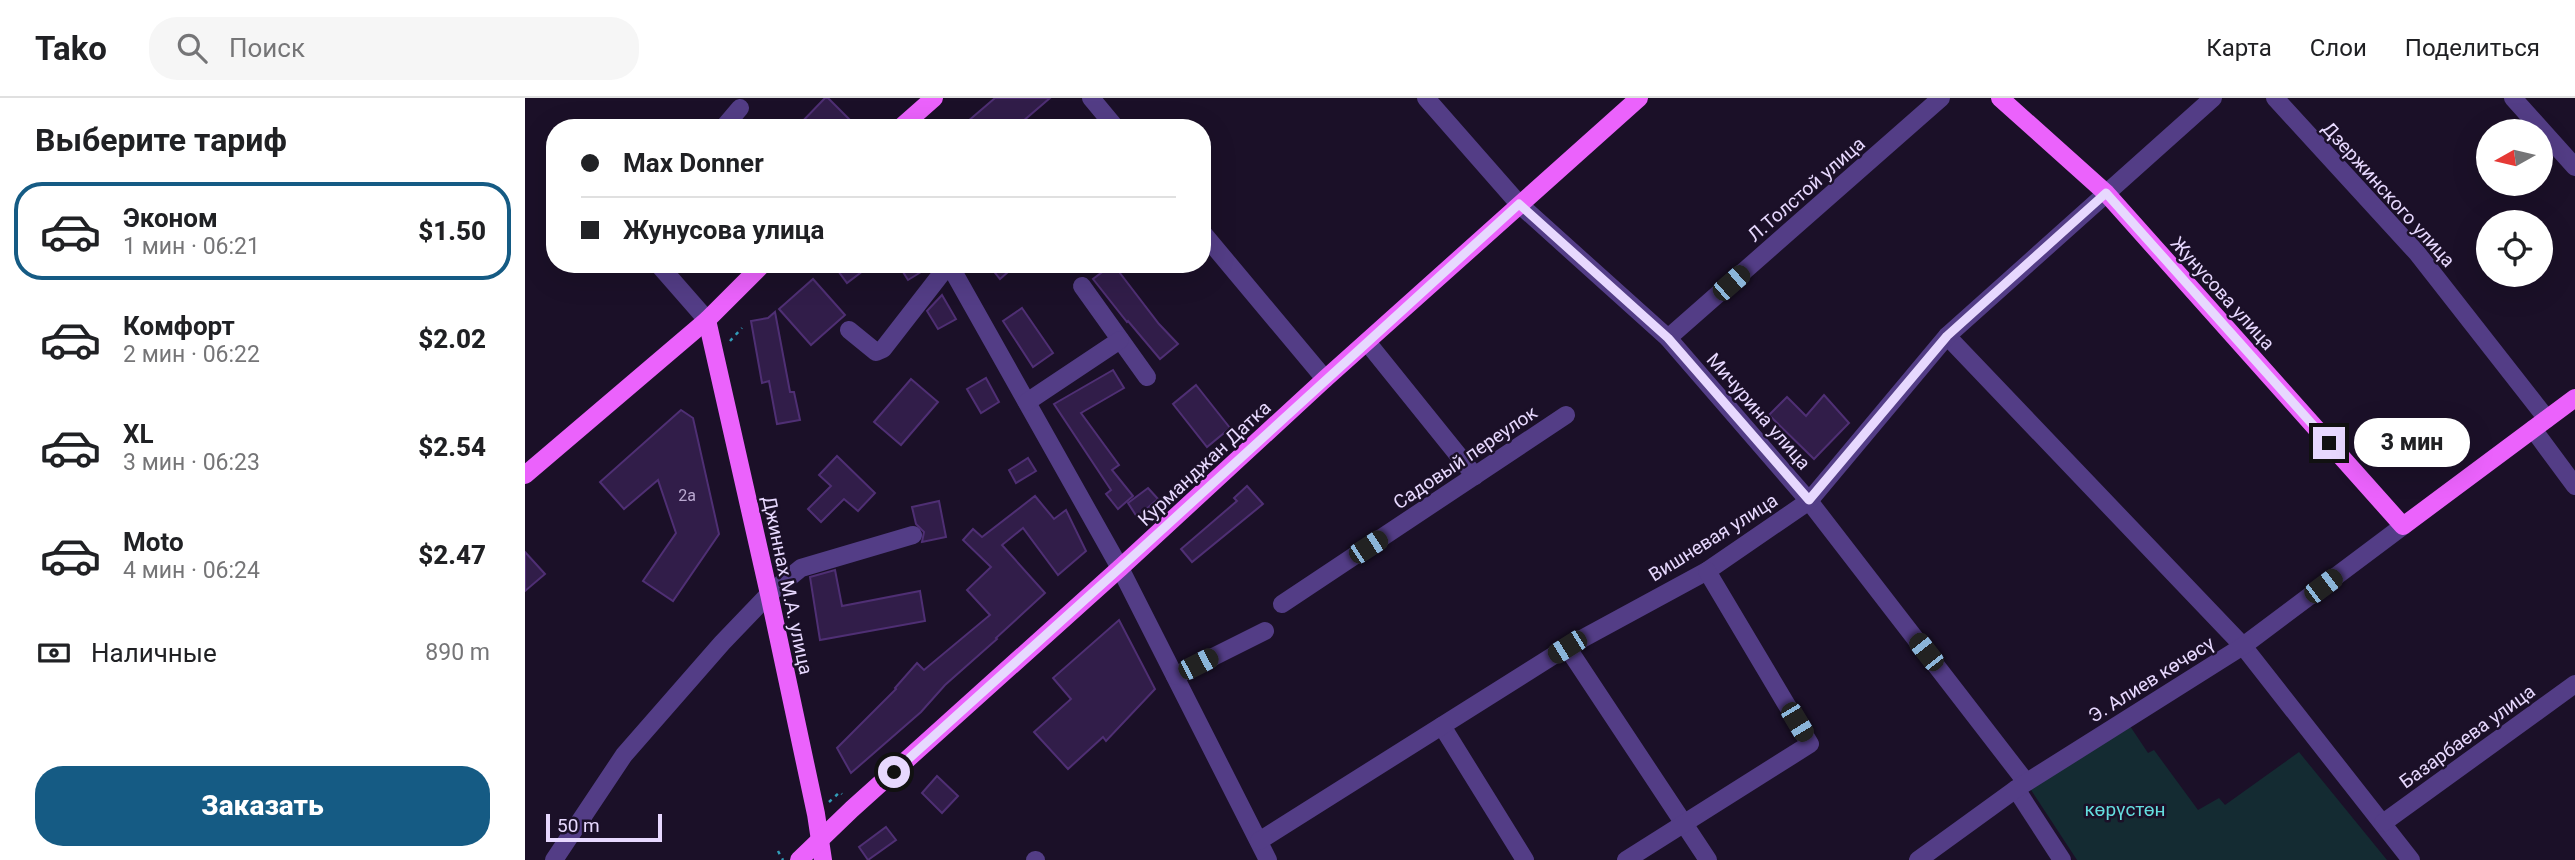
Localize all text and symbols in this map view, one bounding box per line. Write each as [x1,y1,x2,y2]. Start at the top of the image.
search box [149,17,639,80]
text: Tako [35,29,107,68]
icon: search [173,29,211,67]
text: Поиск [229,33,305,63]
text: Карта [2206,34,2272,62]
text: Слои [2310,34,2367,62]
text: Поделиться [2405,34,2540,62]
street label: Дзержинского улица [2317,117,2460,272]
north arrow [2476,119,2553,196]
map controls [2476,119,2553,287]
text: Выберите тариф [35,121,287,159]
street label: Л.Толстой улица [1743,132,1870,247]
text: Max Donner [623,148,764,178]
icon: car [39,200,102,263]
text: Эконом [123,203,218,233]
button: locate [2476,210,2553,287]
text: Жунусова улица [623,215,824,245]
text: $1.50 [418,216,486,246]
street label: Жунусова улица [2166,232,2280,355]
text: 1 мин · 06:21 [123,233,260,260]
car [1709,261,1754,305]
icon: car [39,308,102,371]
text: Комфорт [123,311,235,341]
text: $2.02 [418,324,486,354]
text: 2 мин · 06:22 [123,341,260,368]
street label: Мичурина улица [1702,348,1815,474]
street label: Курманджан Датка [1133,396,1275,531]
street label: Садовый переулок [1389,400,1542,514]
icon: car [39,416,102,479]
callout: 3 мин [2353,418,2469,468]
text: XL [123,419,154,449]
route end [2313,427,2345,459]
text: 3 мин [2381,429,2443,456]
text: $2.54 [418,432,486,462]
text: 3 мин · 06:23 [123,449,260,476]
house number: 2а [678,486,696,505]
street label: Вишневая улица [1645,489,1782,586]
street label: Джиннах М.А. улица [757,494,818,677]
icon: car [39,524,102,587]
text: Moto [123,527,184,557]
car [1345,527,1392,567]
text: $2.47 [418,540,486,570]
text: 4 мин · 06:24 [123,557,260,584]
car [2300,565,2347,607]
car [1544,627,1591,667]
car [1905,629,1948,675]
street label: Э. Алиев көчөсү [2084,631,2219,727]
icon: cash [35,634,73,672]
text: Наличные [91,638,217,668]
text: 890 m [425,639,490,666]
car [1175,645,1222,683]
street label: Базарбаева улица [2395,679,2540,793]
car [1778,699,1817,745]
route start [878,756,910,788]
button: Заказать [35,766,490,846]
park label: көрүстөн [2085,798,2166,821]
scale bar [546,811,661,843]
text: 50 m [557,814,600,837]

